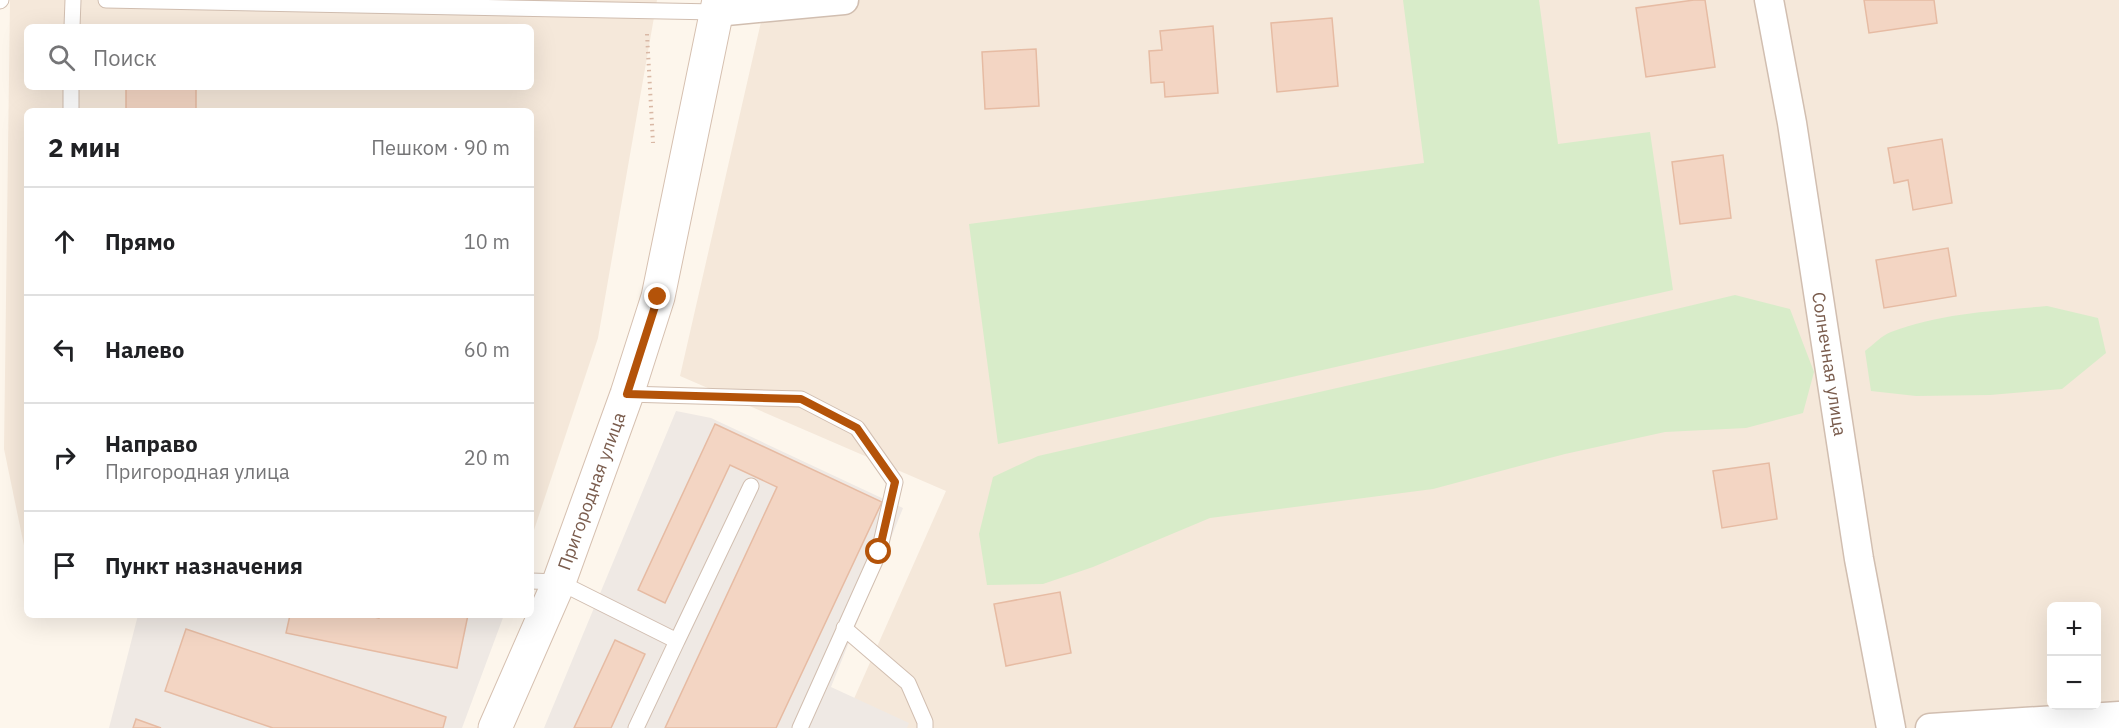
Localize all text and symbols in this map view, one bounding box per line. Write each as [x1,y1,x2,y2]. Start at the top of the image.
search box [24,24,534,90]
icon: search [45,41,78,74]
text: Поиск [93,43,157,72]
text: 2 мин [48,130,120,164]
text: Пешком · 90 m [371,134,510,161]
icon: ahead [48,225,81,258]
text: Прямо [105,227,175,256]
text: 10 m [464,228,510,255]
route end [644,283,670,309]
street label: Солнечная улица [1807,290,1852,438]
icon: left [48,333,81,366]
text: Налево [105,335,184,364]
text: 60 m [464,336,510,363]
street label: Пригородная улица [552,409,631,573]
text: Направо [105,429,198,458]
icon: right [48,441,81,474]
text: 20 m [464,444,510,471]
text: Пригородная улица [105,458,290,485]
route start [865,538,891,564]
icon: arrive [48,549,81,582]
text: Пункт назначения [105,551,303,580]
map controls [2047,602,2101,710]
button: + [2047,602,2101,656]
button: − [2047,656,2101,710]

